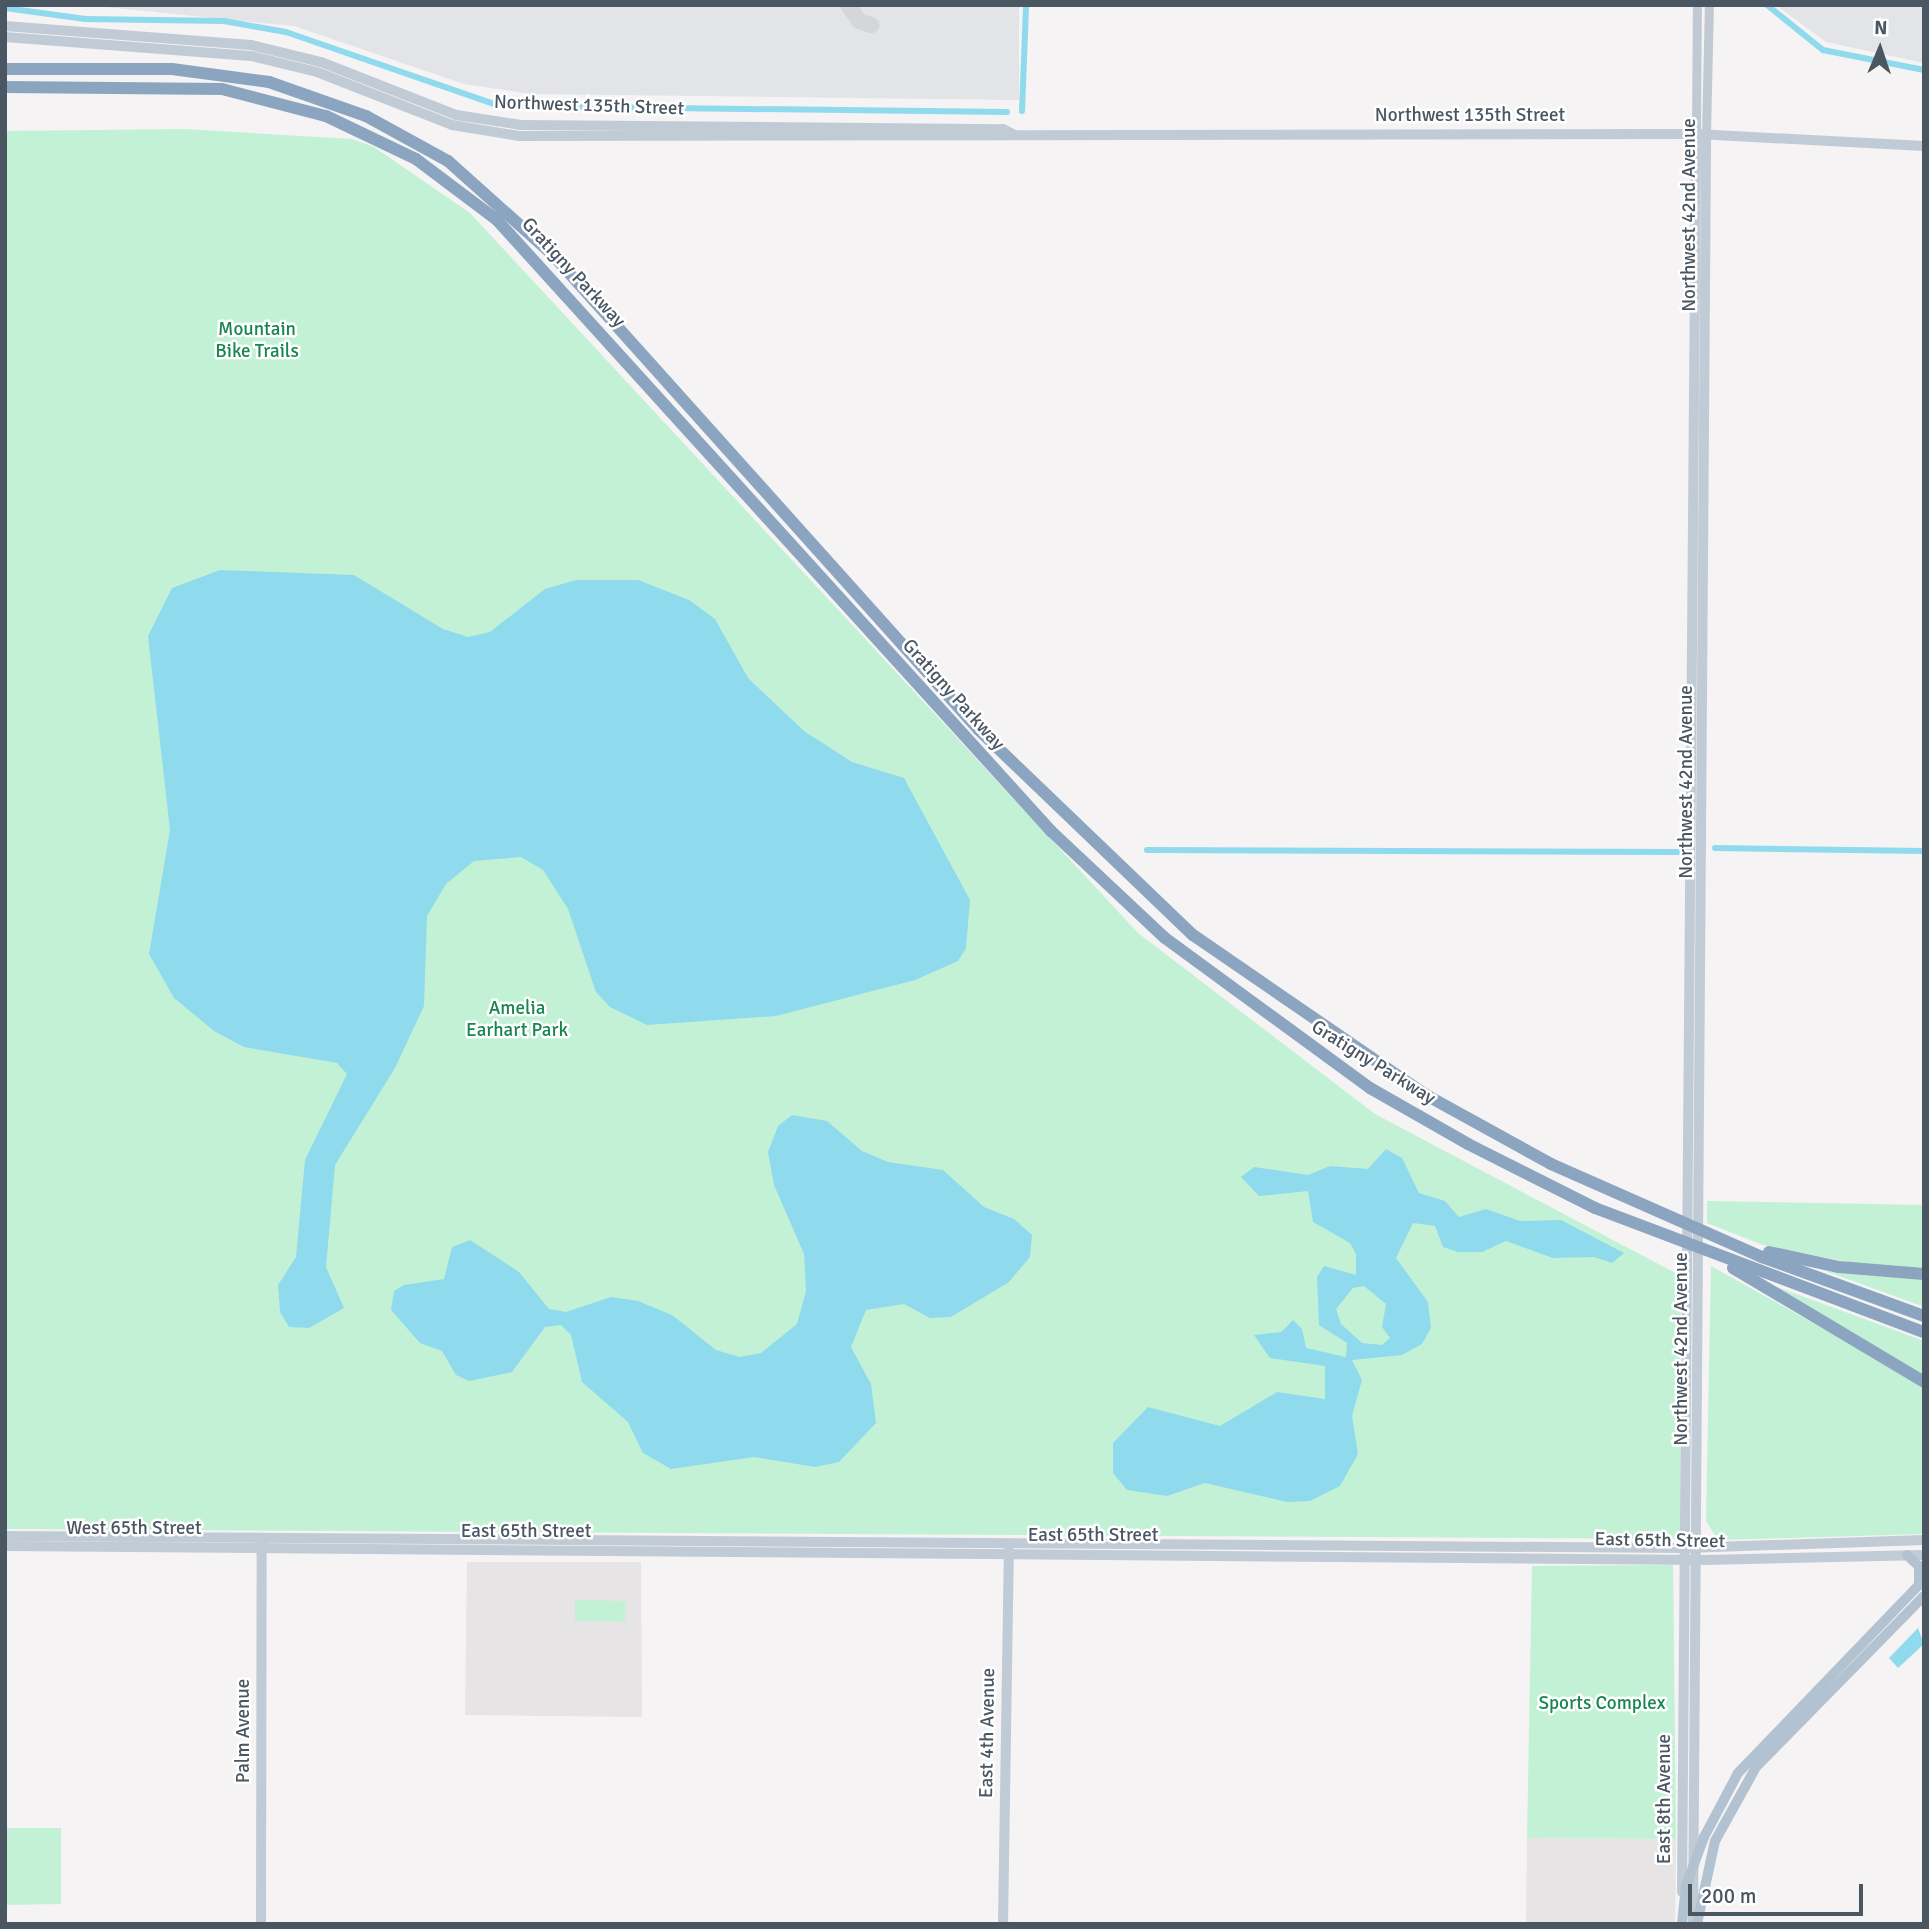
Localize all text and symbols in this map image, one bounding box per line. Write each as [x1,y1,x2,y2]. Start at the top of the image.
north arrow [1845,14,1915,84]
text: N [1874,16,1888,40]
street label: Northwest 135th Street [493,91,685,121]
street label: Northwest 135th Street [1375,105,1565,127]
street label: Northwest 42nd Avenue [1679,118,1701,312]
street label: Gratigny Parkway [516,213,630,333]
park label: Mountain Bike Trails [215,319,299,363]
street label: Gratigny Parkway [897,635,1009,755]
street label: Northwest 42nd Avenue [1676,685,1698,879]
park label: Amelia Earhart Park [466,998,568,1042]
street label: Gratigny Parkway [1307,1016,1439,1110]
street label: Northwest 42nd Avenue [1671,1252,1693,1446]
street label: West 65th Street [66,1518,202,1540]
street label: East 65th Street [461,1521,591,1543]
street label: East 65th Street [1028,1525,1158,1547]
street label: East 65th Street [1595,1528,1725,1554]
street label: East 4th Avenue [975,1668,1001,1798]
street label: Palm Avenue [233,1679,255,1783]
park label: Sports Complex [1538,1693,1666,1715]
street label: East 8th Avenue [1654,1734,1676,1864]
scale bar [1691,1870,1866,1914]
text: 200 m [1701,1883,1756,1909]

